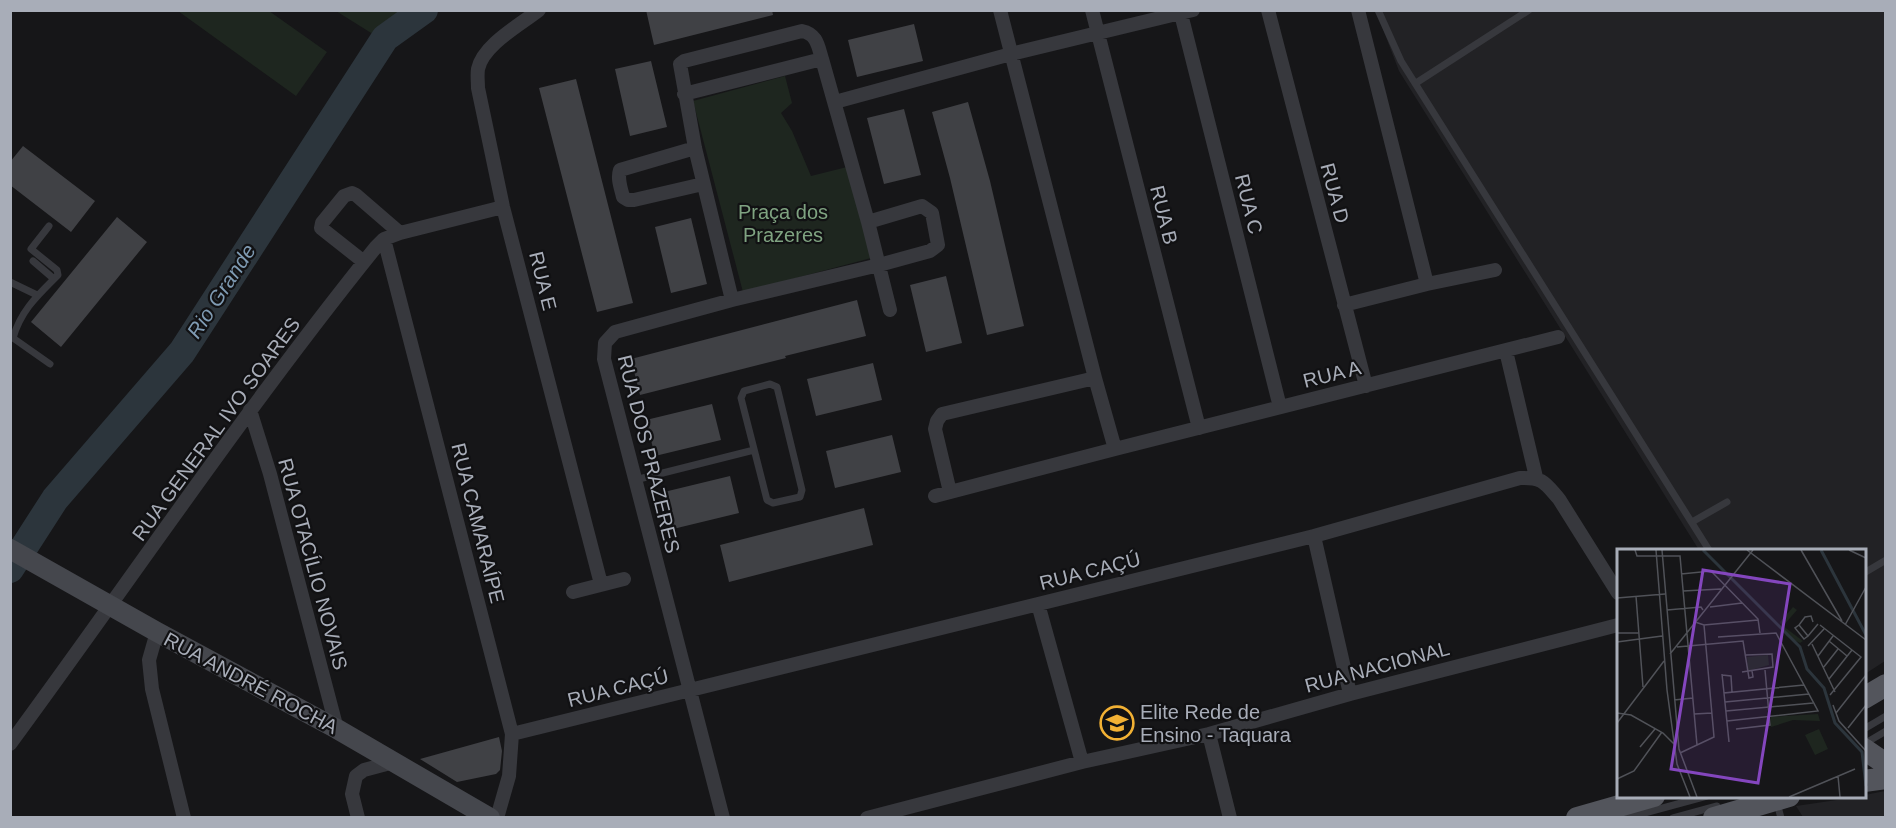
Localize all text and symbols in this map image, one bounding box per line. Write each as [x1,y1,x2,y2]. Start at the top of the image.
street label: RUA D [1316,161,1354,225]
street label: RUA C [1231,172,1267,236]
street label: RUA B [1146,183,1182,247]
park label: Praça dos Prazeres [738,201,828,246]
water label: Rio Grande [182,240,260,342]
street label: RUA E [525,249,561,313]
street label: RUA GENERAL IVO SOARES [128,313,304,545]
street label: RUA DOS PRAZERES [614,353,684,555]
street label: RUA A [1301,356,1364,392]
street label: RUA CAMARAÍPE [447,441,509,605]
street label: RUA OTACÍLIO NOVAIS [274,456,352,672]
street label: RUA CAÇÚ [1037,548,1143,594]
inset map [1617,549,1866,798]
street label: RUA ANDRÉ ROCHA [160,628,342,738]
street label: RUA NACIONAL [1302,637,1452,697]
street label: RUA CAÇÚ [565,665,671,711]
place label: Elite Rede de Ensino - Taquara [1140,701,1292,746]
school or university icon: Elite Rede de Ensino - Taquara [1099,705,1135,741]

